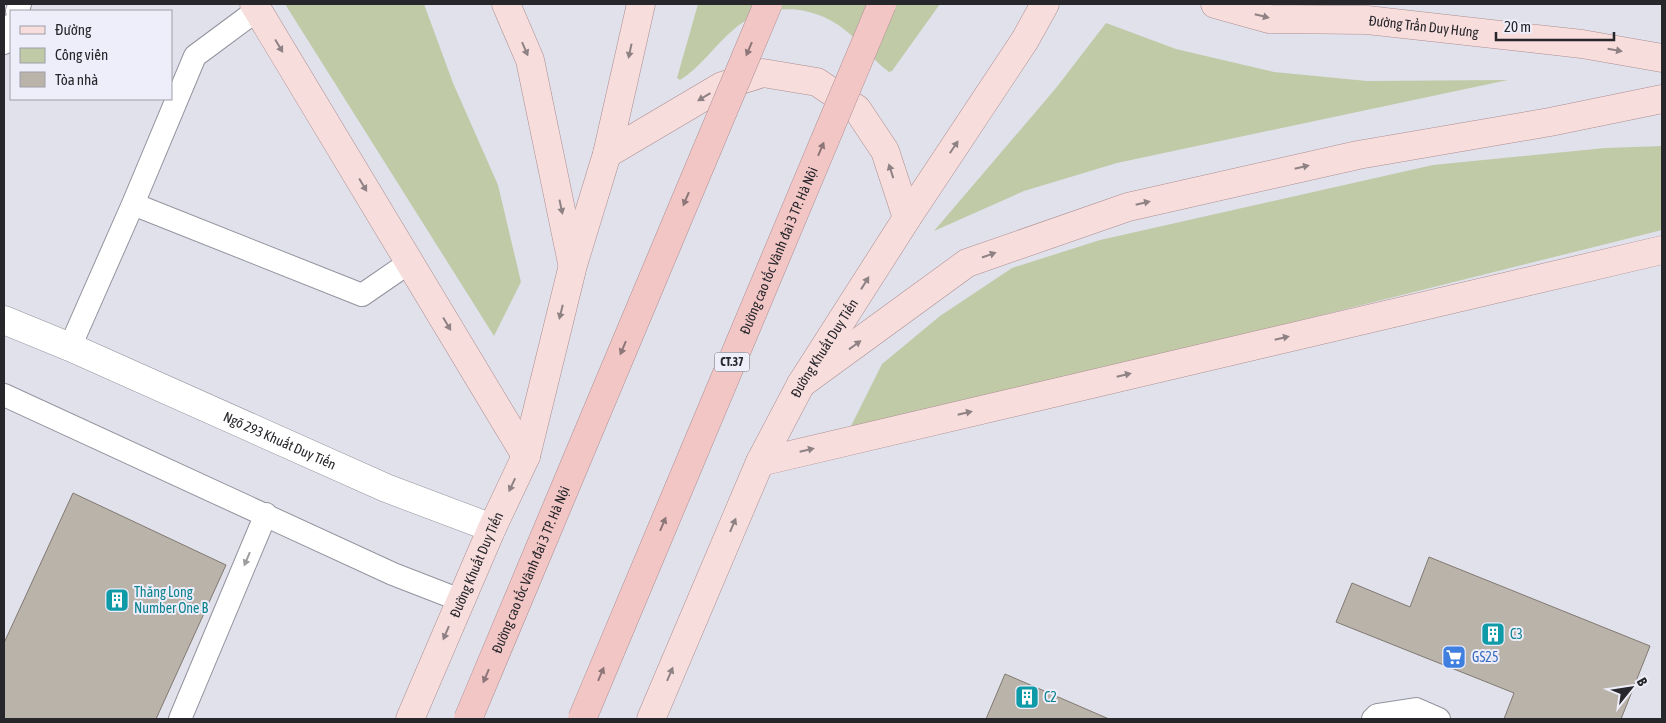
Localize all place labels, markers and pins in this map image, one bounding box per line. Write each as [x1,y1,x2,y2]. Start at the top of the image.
place label: Thăng Long Number One B [134,584,208,616]
building icon: Thăng Long Number One B [104,587,130,613]
building icon: C3 [1480,621,1506,647]
place label: C3 [1510,626,1523,642]
supermarket icon: GS25 [1441,644,1467,670]
place label: GS25 [1472,649,1498,665]
building icon: C2 [1014,684,1040,710]
place label: C2 [1044,689,1057,705]

